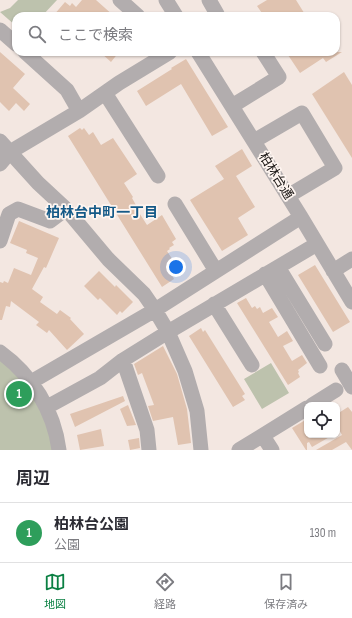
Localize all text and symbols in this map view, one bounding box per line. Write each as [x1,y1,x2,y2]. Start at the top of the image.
search box [12,12,340,56]
icon: search [26,23,48,45]
text: ここで検索 [58,26,133,45]
street label: 柏林台通 [255,150,297,202]
district label: 柏林台中町一丁目 [46,204,158,221]
your location [166,257,186,277]
pin: 1 [6,379,32,409]
map controls [304,402,340,438]
button: locate [304,402,340,438]
text: 周辺 [16,469,50,489]
text: 柏林台公園 [54,515,129,534]
text: 1 [26,525,32,541]
text: 130 m [310,525,336,541]
text: 公園 [54,537,80,553]
tab: 地図 [44,571,66,611]
tab: 経路 [154,571,176,611]
tab: 保存済み [264,571,308,611]

